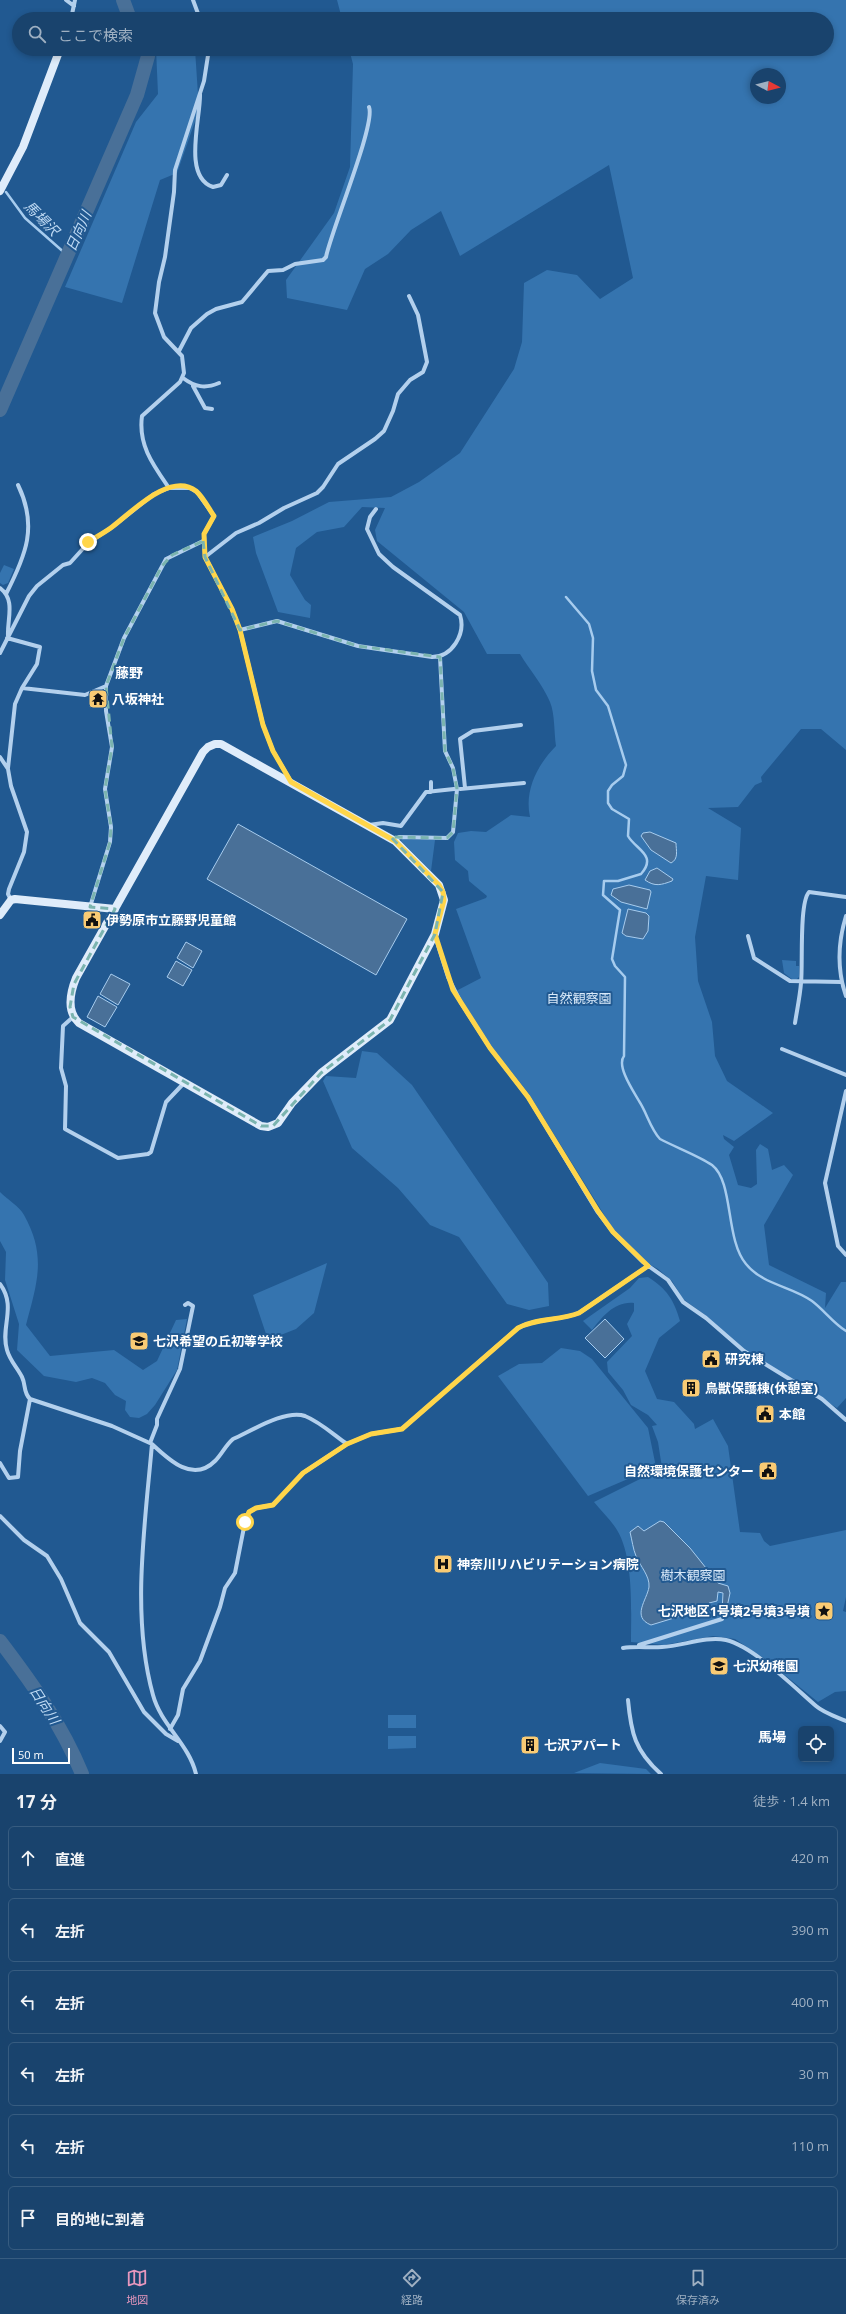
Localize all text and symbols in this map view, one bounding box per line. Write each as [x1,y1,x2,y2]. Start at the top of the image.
search box [12,12,834,56]
icon: search [26,23,48,45]
text: ここで検索 [58,25,133,45]
north arrow [750,68,786,104]
water label: 馬場沢 [20,196,65,241]
water label: 日向川 [61,206,96,254]
route end [79,533,97,551]
district label: 藤野 [115,663,143,682]
temple icon: 八坂神社 [87,688,109,710]
place label: 八坂神社 [112,690,164,708]
public building icon: 伊勢原市立藤野児童館 [81,909,103,931]
place label: 伊勢原市立藤野児童館 [106,911,236,929]
park label: 自然観察園 [546,989,612,1007]
school or university icon: 七沢希望の丘初等学校 [128,1330,150,1352]
place label: 七沢希望の丘初等学校 [153,1332,283,1350]
public building icon: 研究棟 [700,1348,722,1370]
place label: 研究棟 [725,1350,764,1368]
building icon: 鳥獣保護棟(休憩室) [680,1377,702,1399]
place label: 鳥獣保護棟(休憩室) [705,1379,818,1397]
public building icon: 本館 [754,1403,776,1425]
place label: 本館 [779,1405,805,1423]
public building icon: 自然環境保護センター [757,1460,779,1482]
place label: 自然環境保護センター [624,1462,754,1480]
route start [236,1513,254,1531]
hospital icon: 神奈川リハビリテーション病院 [432,1553,454,1575]
place label: 神奈川リハビリテーション病院 [457,1555,639,1573]
park label: 樹木観察園 [660,1566,726,1584]
place icon: 七沢地区1号墳2号墳3号墳 [813,1600,835,1622]
place label: 七沢地区1号墳2号墳3号墳 [658,1602,810,1620]
school or university icon: 七沢幼稚園 [708,1655,730,1677]
place label: 七沢幼稚園 [733,1657,798,1675]
water label: 日向川 [26,1682,65,1729]
map controls [798,1726,834,1762]
button: locate [798,1726,834,1762]
district label: 馬場 [758,1727,786,1746]
building icon: 七沢アパート [519,1734,541,1756]
place label: 七沢アパート [544,1736,622,1754]
scale bar [12,1746,70,1765]
text: 50 m [18,1747,44,1762]
text: 17 分 [16,1790,57,1813]
text: 徒歩 · 1.4 km [753,1792,830,1810]
icon: ahead [17,1847,39,1869]
text: 直進 [55,1849,85,1869]
text: 420 m [791,1849,829,1867]
icon: left [17,1919,39,1941]
text: 左折 [55,1921,85,1941]
text: 390 m [791,1921,829,1939]
icon: left [17,1991,39,2013]
text: 左折 [55,1993,85,2013]
text: 400 m [791,1993,829,2011]
icon: left [17,2063,39,2085]
text: 左折 [55,2065,85,2085]
text: 30 m [799,2065,829,2083]
icon: left [17,2135,39,2157]
text: 左折 [55,2137,85,2157]
text: 110 m [791,2137,829,2155]
icon: arrive [17,2207,39,2229]
text: 目的地に到着 [55,2209,145,2229]
tab: 地図 [126,2267,148,2307]
tab: 経路 [401,2267,423,2307]
tab: 保存済み [676,2267,720,2307]

